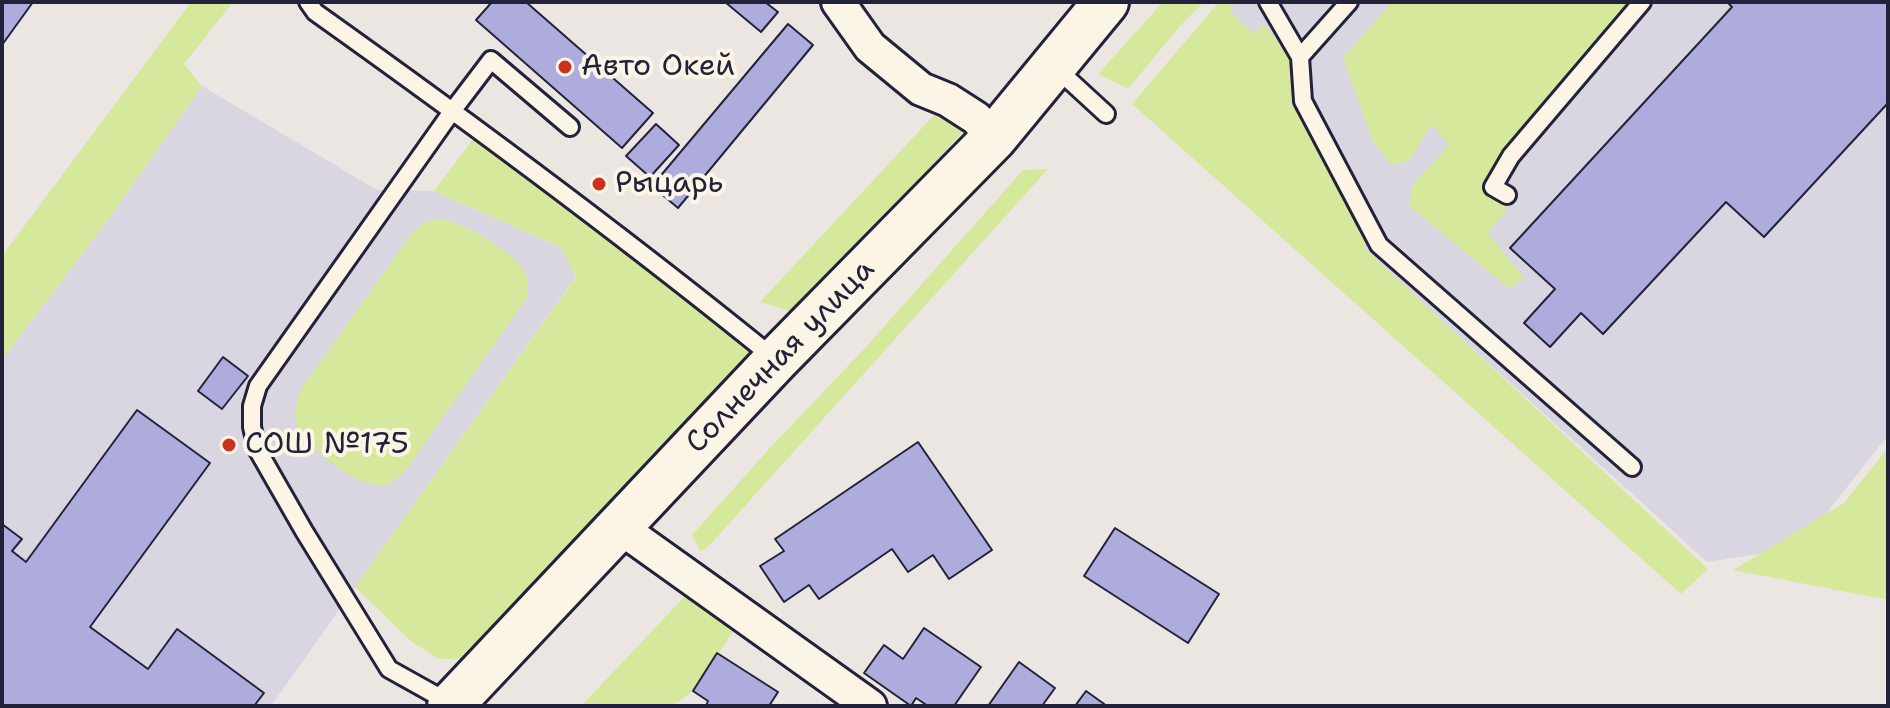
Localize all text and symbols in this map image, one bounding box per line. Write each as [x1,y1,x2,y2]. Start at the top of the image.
place label: Авто Окей [581,49,735,85]
marker: Авто Окей [556,58,574,76]
place label: Рыцарь [615,166,723,202]
marker: Рыцарь [590,175,608,193]
street label: Солнечная улица [679,253,883,461]
place label: СОШ №175 [245,427,409,463]
marker: СОШ №175 [220,436,238,454]

